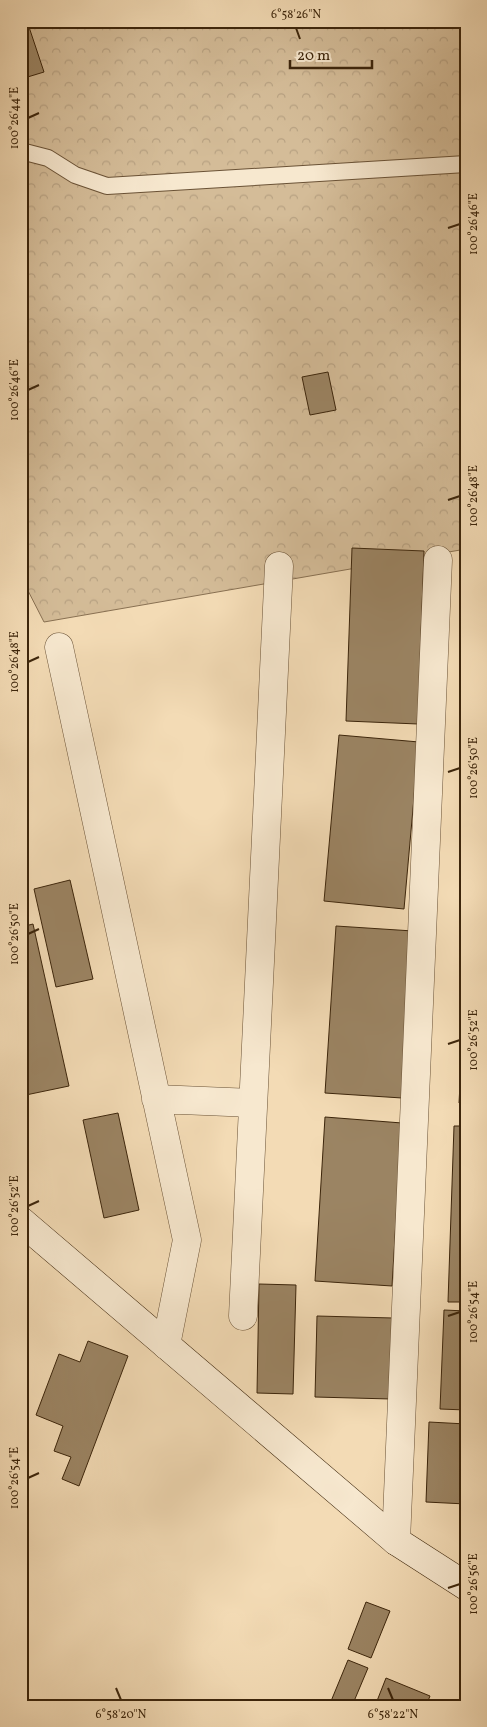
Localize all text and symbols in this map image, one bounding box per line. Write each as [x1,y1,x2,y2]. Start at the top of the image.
text: 6°58'26"N [271,7,321,23]
scale bar [290,38,372,70]
text: 20 m [297,46,330,67]
text: 100°26'44"E [7,87,23,149]
text: 100°26'46"E [466,193,482,255]
text: 100°26'46"E [7,359,23,421]
text: 100°26'48"E [466,465,482,527]
text: 100°26'48"E [7,631,23,693]
text: 100°26'50"E [466,737,482,799]
text: 100°26'50"E [7,903,23,965]
text: 100°26'52"E [466,1009,482,1071]
text: 100°26'52"E [7,1175,23,1237]
text: 100°26'54"E [466,1281,482,1343]
text: 100°26'54"E [7,1447,23,1509]
text: 100°26'56"E [466,1553,482,1615]
text: 6°58'20"N [95,1707,147,1723]
text: 6°58'22"N [368,1707,418,1723]

